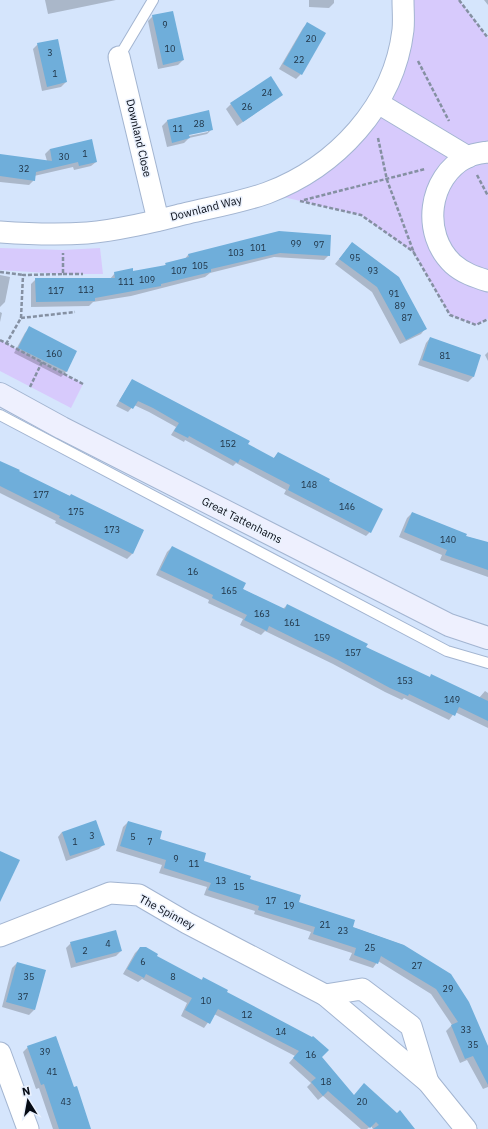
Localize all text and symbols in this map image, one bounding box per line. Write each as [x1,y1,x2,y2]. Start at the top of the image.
house number: 9 [162,19,168,30]
house number: 20 [306,33,316,44]
house number: 10 [165,43,175,54]
house number: 3 [47,47,53,58]
house number: 22 [294,54,304,65]
house number: 1 [52,68,58,79]
house number: 24 [262,87,272,98]
street label: Downland Close [123,98,155,178]
house number: 26 [242,101,252,112]
house number: 28 [194,118,204,129]
house number: 11 [173,123,183,134]
house number: 1 [82,148,88,159]
house number: 30 [59,151,69,162]
house number: 32 [19,163,29,174]
street label: Downland Way [169,192,244,224]
house number: 99 [291,238,301,249]
house number: 97 [314,239,324,250]
house number: 101 [250,242,266,253]
house number: 103 [228,247,244,258]
house number: 95 [350,252,360,263]
house number: 105 [192,260,208,271]
house number: 107 [171,265,187,276]
house number: 93 [368,265,378,276]
house number: 109 [139,274,155,285]
house number: 111 [118,276,134,287]
house number: 113 [78,284,94,295]
house number: 117 [48,285,64,296]
house number: 91 [389,288,399,299]
house number: 89 [395,300,405,311]
house number: 87 [402,312,412,323]
house number: 160 [46,348,62,359]
house number: 81 [440,350,450,361]
house number: 152 [220,438,236,449]
house number: 148 [301,479,317,490]
house number: 177 [33,489,49,500]
street label: Great Tattenhams [199,494,285,546]
house number: 146 [339,501,355,512]
house number: 175 [68,506,84,517]
house number: 173 [104,524,120,535]
house number: 140 [440,534,456,545]
house number: 16 [188,566,198,577]
house number: 165 [221,585,237,596]
house number: 163 [254,608,270,619]
house number: 161 [284,617,300,628]
house number: 159 [314,632,330,643]
house number: 157 [345,647,361,658]
house number: 153 [397,675,413,686]
house number: 149 [444,694,460,705]
house number: 3 [89,830,95,841]
house number: 5 [130,831,136,842]
house number: 1 [72,836,78,847]
house number: 7 [147,836,153,847]
house number: 9 [173,853,179,864]
house number: 11 [189,858,199,869]
house number: 13 [216,875,226,886]
house number: 15 [234,881,244,892]
street label: The Spinney [137,892,198,933]
house number: 17 [266,895,276,906]
house number: 19 [284,900,294,911]
house number: 21 [320,919,330,930]
house number: 23 [338,925,348,936]
house number: 4 [105,938,111,949]
house number: 25 [365,942,375,953]
house number: 2 [82,945,88,956]
house number: 6 [140,956,146,967]
house number: 27 [412,960,422,971]
house number: 35 [24,971,34,982]
house number: 8 [170,971,176,982]
house number: 29 [443,983,453,994]
house number: 37 [18,991,28,1002]
house number: 10 [201,995,211,1006]
house number: 12 [242,1009,252,1020]
house number: 33 [461,1024,471,1035]
house number: 14 [276,1026,286,1037]
house number: 35 [468,1039,478,1050]
house number: 39 [40,1046,50,1057]
house number: 16 [306,1049,316,1060]
house number: 41 [47,1066,57,1077]
house number: 18 [321,1076,331,1087]
north arrow [8,1081,48,1121]
text: N [21,1084,31,1099]
house number: 43 [61,1096,71,1107]
house number: 20 [357,1096,367,1107]

